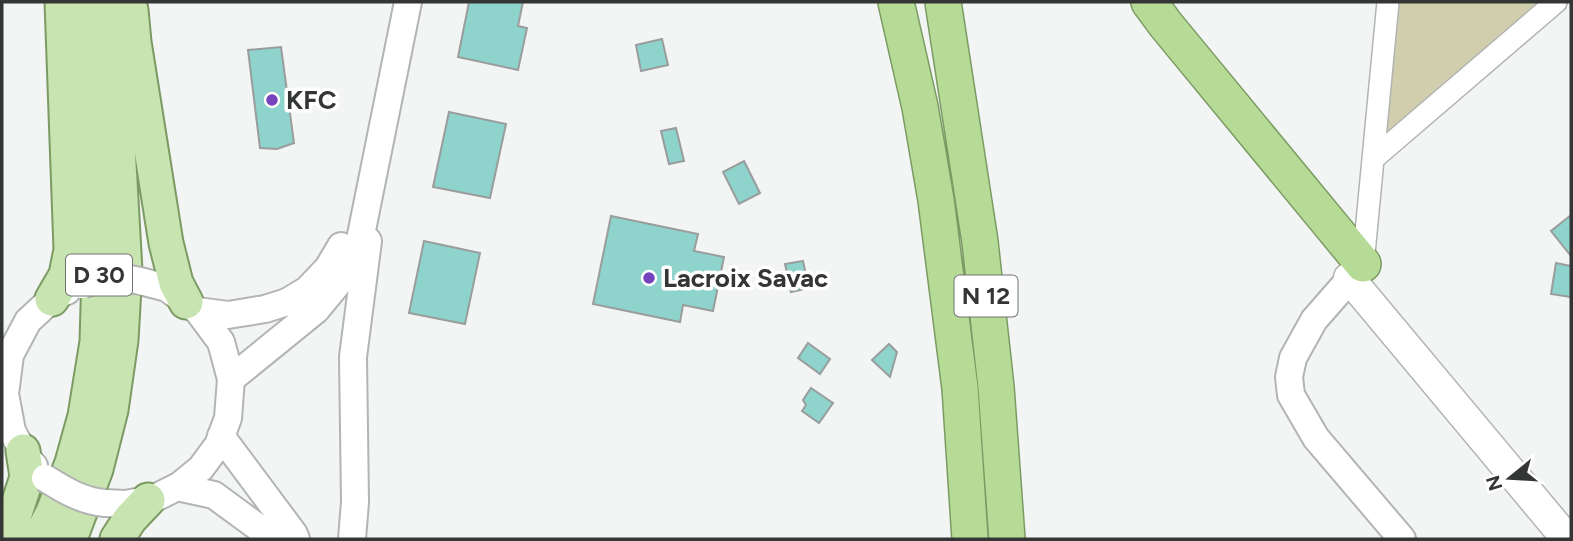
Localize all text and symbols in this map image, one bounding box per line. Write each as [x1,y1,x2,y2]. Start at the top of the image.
place label: KFC [286,84,337,116]
marker: KFC [264,92,280,108]
road number: D 30 [66,254,132,296]
place label: Lacroix Savac [663,262,828,294]
marker: Lacroix Savac [641,270,657,286]
road number: N 12 [954,276,1018,316]
north arrow [1475,443,1545,513]
text: N [1481,473,1508,494]

